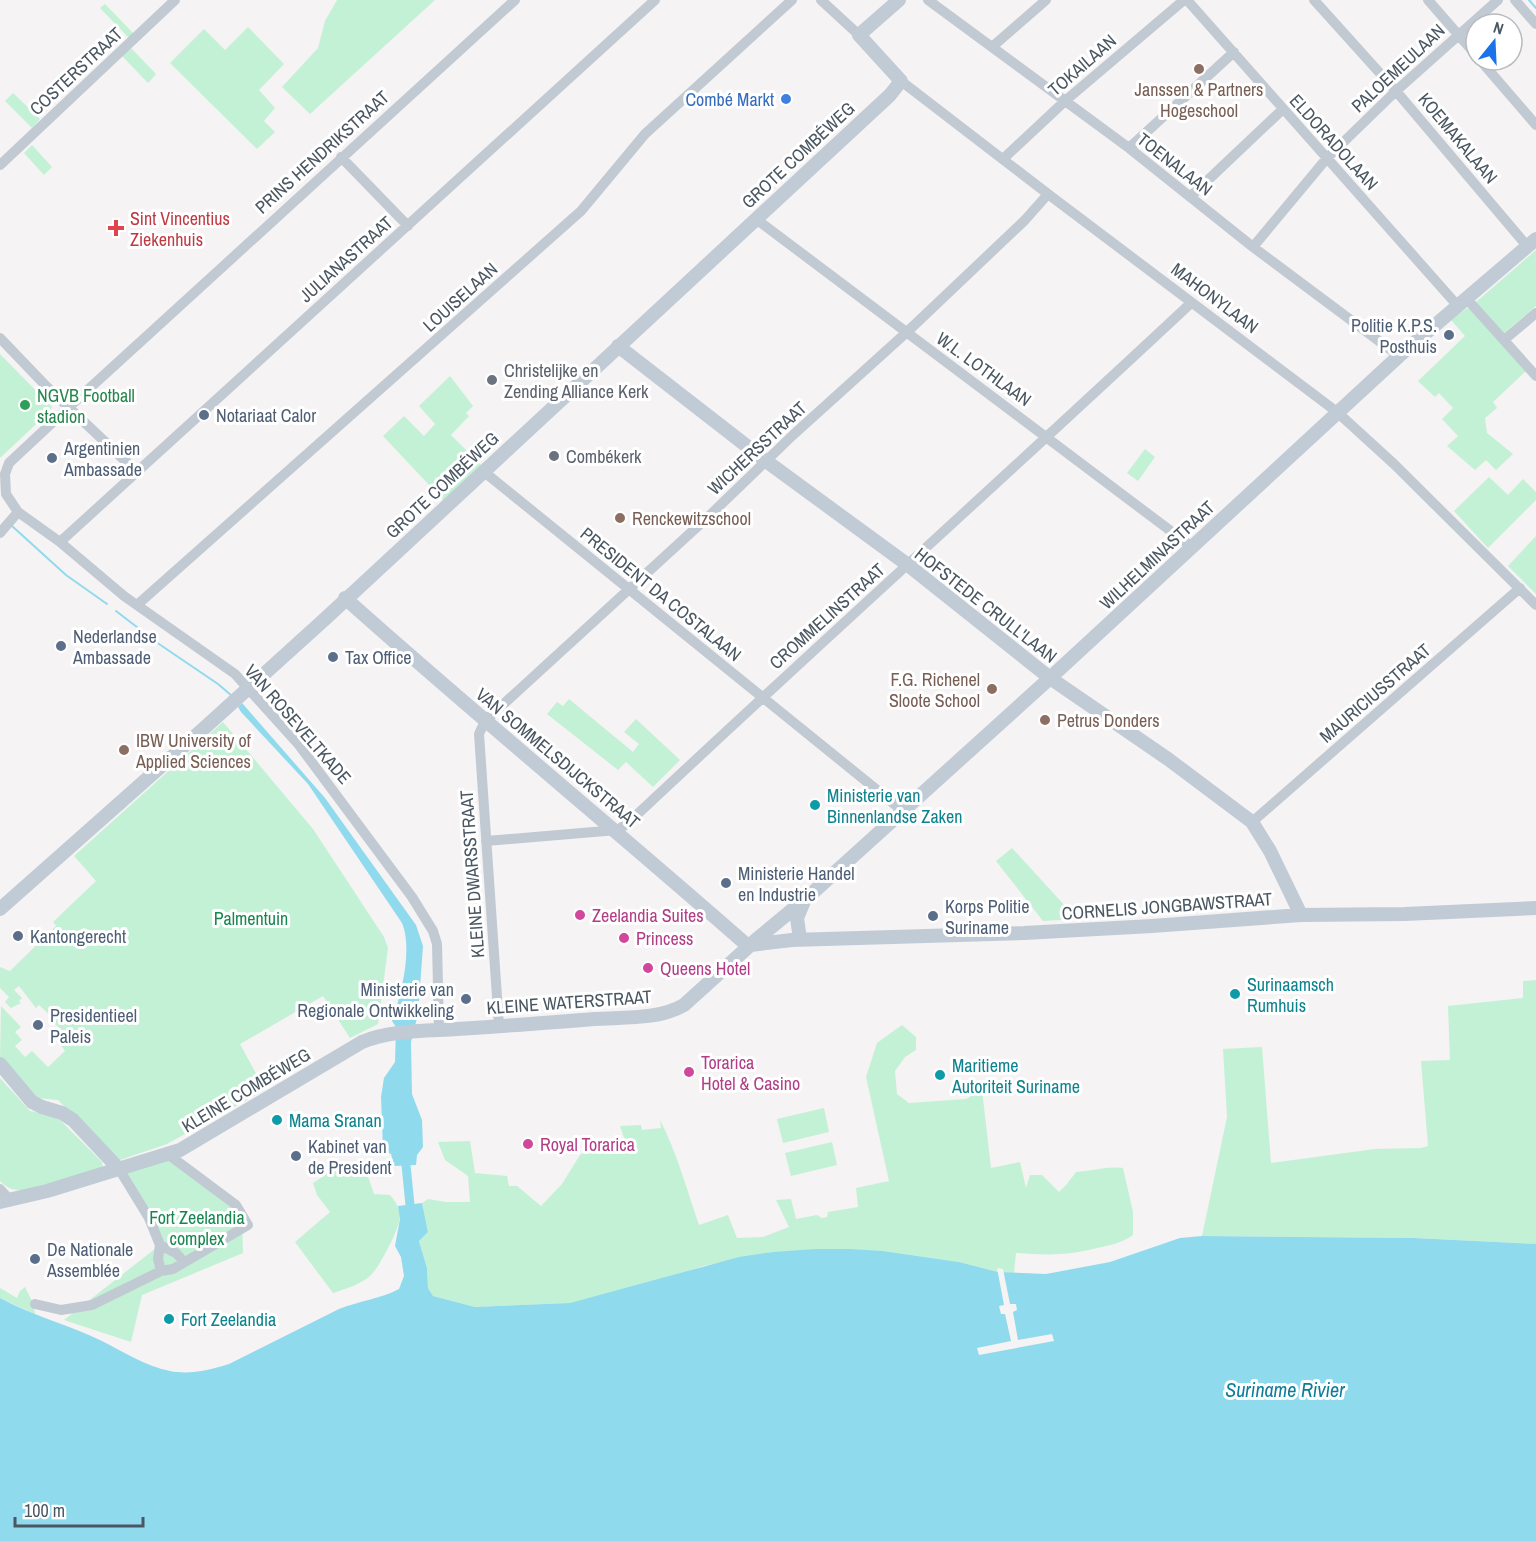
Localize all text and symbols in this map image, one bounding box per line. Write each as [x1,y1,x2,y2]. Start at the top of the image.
north arrow [1464,12,1524,72]
text: N [1491,16,1507,40]
street label: PALOEMEULAAN [1346,18,1450,118]
street label: COSTERSTRAAT [24,21,128,121]
street label: TOKAILAAN [1043,28,1121,102]
marker: Janssen & Partners Hogeschool [1192,62,1206,76]
place label: Janssen & Partners Hogeschool [1135,77,1263,123]
street label: PRINS HENDRIKSTRAAT [249,85,395,219]
place label: Combé Markt [685,87,774,112]
street label: KOEMAKALAAN [1413,87,1503,189]
street label: ELDORADOLAAN [1284,89,1384,195]
marker: Combé Markt [779,92,793,106]
street label: GROTE COMBÉWEG [736,96,860,214]
street label: TOENALAAN [1132,127,1218,201]
place label: Sint Vincentius Ziekenhuis [130,206,230,252]
street label: JULIANASTRAAT [294,210,398,308]
marker: Sint Vincentius Ziekenhuis [107,219,125,237]
street label: LOUISELAAN [417,257,503,337]
street label: MAHONYLAAN [1166,257,1264,339]
place label: Politie K.P.S. Posthuis [1351,313,1437,359]
street label: W.L. LOTHLAAN [932,326,1036,412]
marker: Politie K.P.S. Posthuis [1442,328,1456,342]
place label: Christelijke en Zending Alliance Kerk [504,358,649,404]
marker: Christelijke en Zending Alliance Kerk [485,373,499,387]
place label: NGVB Football stadion [37,383,135,429]
street label: WICHERSSTRAAT [702,396,812,500]
marker: NGVB Football stadion [18,398,32,412]
place label: Notariaat Calor [216,403,316,428]
marker: Notariaat Calor [197,408,211,422]
street label: GROTE COMBÉWEG [380,426,504,544]
place label: Argentinien Ambassade [63,436,142,482]
place label: Combékerk [566,444,642,469]
marker: Combékerk [547,449,561,463]
marker: Argentinien Ambassade [45,451,59,465]
street label: WILHELMINASTRAAT [1094,495,1220,615]
place label: Renckewitzschool [632,506,751,531]
marker: Renckewitzschool [613,511,627,525]
street label: PRESIDENT DA COSTALAAN [575,521,747,667]
street label: HOFSTEDE CRULL'LAAN [910,542,1062,668]
street label: CROMMELINSTRAAT [764,557,890,675]
place label: Nederlandse Ambassade [72,624,157,670]
street label: MAURICIUSSTRAAT [1314,638,1436,748]
marker: Nederlandse Ambassade [54,639,68,653]
place label: Tax Office [345,645,412,670]
marker: Tax Office [326,650,340,664]
street label: VAN ROSEVELTKADE [239,659,357,789]
place label: F.G. Richenel Sloote School [889,667,980,713]
street label: VAN SOMMELSDIJCKSTRAAT [471,682,645,834]
marker: F.G. Richenel Sloote School [985,682,999,696]
place label: Petrus Donders [1057,708,1160,733]
marker: Petrus Donders [1038,713,1052,727]
place label: IBW University of Applied Sciences [135,728,252,774]
marker: IBW University of Applied Sciences [117,743,131,757]
place label: Ministerie van Binnenlandse Zaken [827,783,962,829]
street label: KLEINE DWARSSTRAAT [454,789,490,959]
marker: Ministerie van Binnenlandse Zaken [808,798,822,812]
place label: Ministerie Handel en Industrie [738,861,855,907]
marker: Ministerie Handel en Industrie [719,876,733,890]
street label: CORNELIS JONGBAWSTRAAT [1061,886,1273,926]
place label: Korps Politie Suriname [945,894,1030,940]
place label: Zeelandia Suites [592,903,704,928]
park label: Palmentuin [214,906,288,931]
marker: Zeelandia Suites [573,908,587,922]
marker: Korps Politie Suriname [926,909,940,923]
place label: Kantongerecht [30,924,126,949]
place label: Princess [636,926,693,951]
marker: Kantongerecht [11,929,25,943]
marker: Princess [617,931,631,945]
place label: Queens Hotel [660,956,750,981]
marker: Queens Hotel [641,961,655,975]
place label: Surinaamsch Rumhuis [1247,972,1334,1018]
place label: Ministerie van Regionale Ontwikkeling [297,977,455,1023]
street label: KLEINE WATERSTRAAT [486,984,652,1020]
marker: Surinaamsch Rumhuis [1228,987,1242,1001]
marker: Ministerie van Regionale Ontwikkeling [459,992,473,1006]
place label: Presidentieel Paleis [50,1003,137,1049]
marker: Presidentieel Paleis [31,1018,45,1032]
street label: KLEINE COMBÉWEG [177,1042,315,1138]
place label: Torarica Hotel & Casino [701,1050,800,1096]
place label: Maritieme Autoriteit Suriname [951,1053,1080,1099]
marker: Torarica Hotel & Casino [682,1065,696,1079]
marker: Maritieme Autoriteit Suriname [933,1068,947,1082]
place label: Mama Sranan [289,1108,382,1133]
marker: Mama Sranan [270,1113,284,1127]
place label: Royal Torarica [540,1132,635,1157]
place label: Kabinet van de President [308,1134,392,1180]
marker: Royal Torarica [521,1137,535,1151]
marker: Kabinet van de President [289,1149,303,1163]
park label: Fort Zeelandia complex [149,1205,245,1251]
place label: De Nationale Assemblée [46,1237,133,1283]
marker: De Nationale Assemblée [28,1252,42,1266]
place label: Fort Zeelandia [181,1307,276,1332]
marker: Fort Zeelandia [162,1312,176,1326]
water label: Suriname Rivier [1225,1376,1345,1403]
scale bar [15,1490,142,1528]
text: 100 m [24,1498,65,1523]

